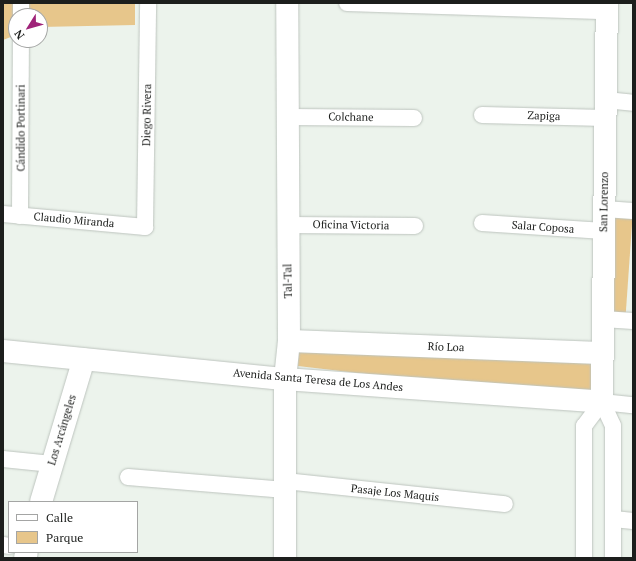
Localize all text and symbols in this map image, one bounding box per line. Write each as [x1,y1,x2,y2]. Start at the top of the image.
north arrow [8,8,48,48]
text: N [11,27,27,42]
street label: Diego Rivera [140,84,154,146]
street label: Cándido Portinari [14,85,28,171]
street label: Zapiga [527,109,561,123]
street label: Colchane [328,110,374,124]
street label: San Lorenzo [597,172,611,232]
street label: Claudio Miranda [33,210,115,230]
street label: Oficina Victoria [312,218,390,232]
street label: Salar Coposa [511,218,575,236]
street label: Tal-Tal [281,264,295,298]
street label: Río Loa [427,340,465,354]
street label: Avenida Santa Teresa de Los Andes [232,366,404,394]
street label: Los Arcángeles [45,393,79,467]
street label: Pasaje Los Maquis [350,482,440,504]
legend [8,501,138,553]
text: Calle [46,510,73,525]
text: Parque [46,530,83,545]

